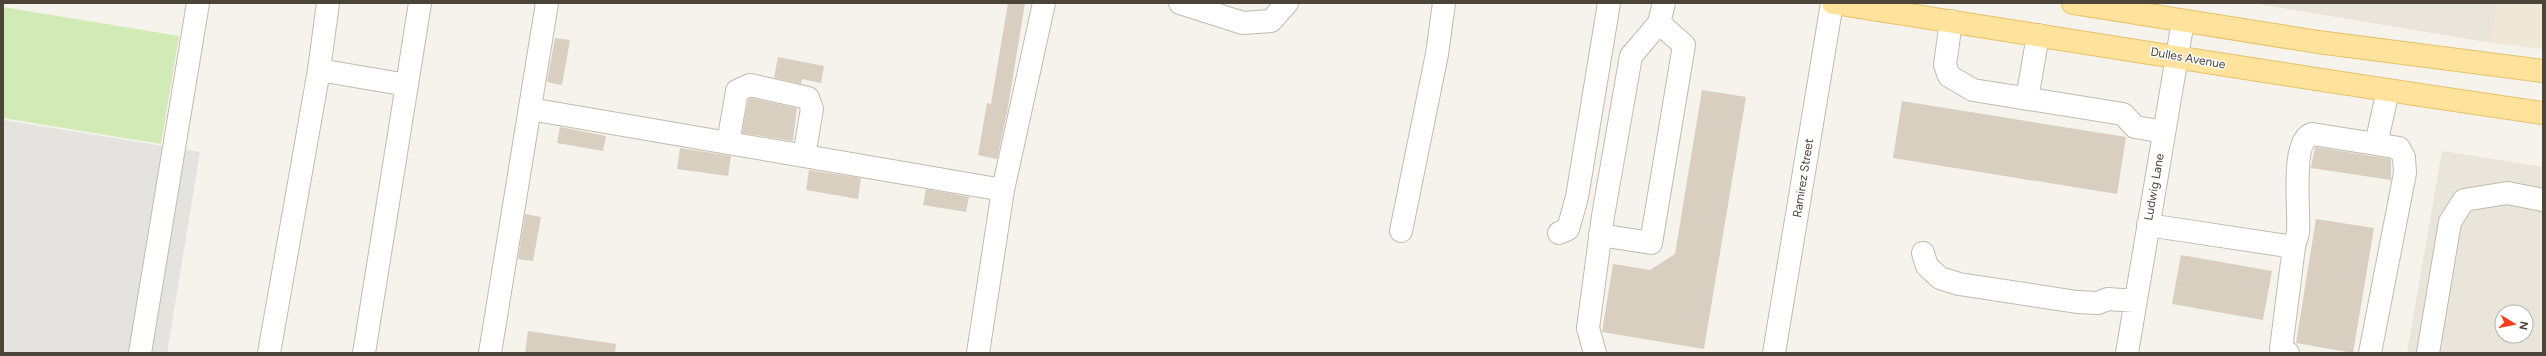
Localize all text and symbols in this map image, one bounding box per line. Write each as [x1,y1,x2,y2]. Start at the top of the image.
street label: Dulles Avenue [2149,45,2227,72]
street label: Ramirez Street [1790,137,1816,218]
street label: Ludwig Lane [2141,152,2167,222]
north arrow [2494,304,2534,344]
text: N [2516,320,2530,331]

